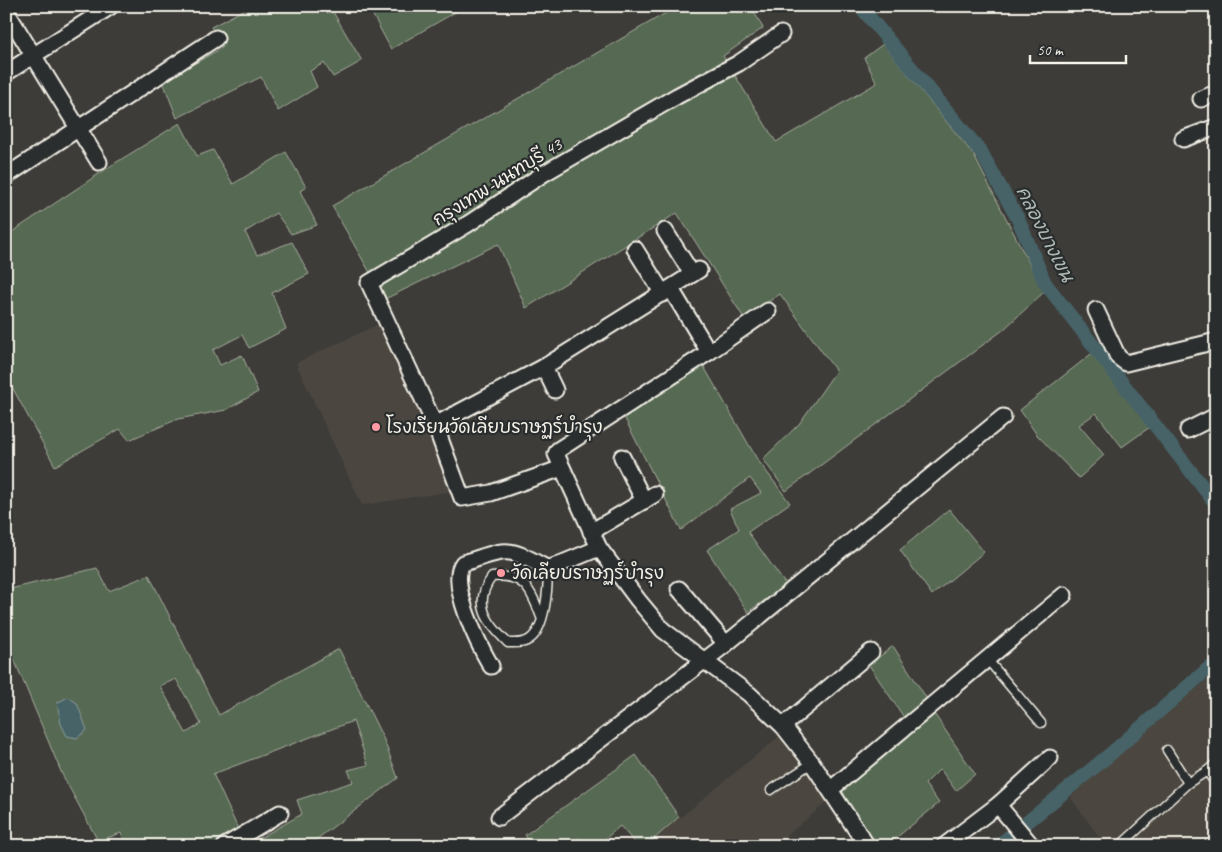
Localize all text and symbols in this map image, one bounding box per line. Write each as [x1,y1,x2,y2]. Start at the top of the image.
scale bar [1030,32,1126,64]
text: 50 m [1037,41,1064,60]
street label: กรุงเทพ-นนทบุรี 43 [428,132,569,233]
water label: คลองบางเขน [1011,182,1080,287]
place label: โรงเรียนวัดเลียบราษฏร์บำรุง [386,414,603,441]
marker: โรงเรียนวัดเลียบราษฏร์บำรุง [370,421,382,433]
place label: วัดเลียบราษฏร์บำรุง [511,560,664,587]
marker: วัดเลียบราษฏร์บำรุง [495,567,507,579]

